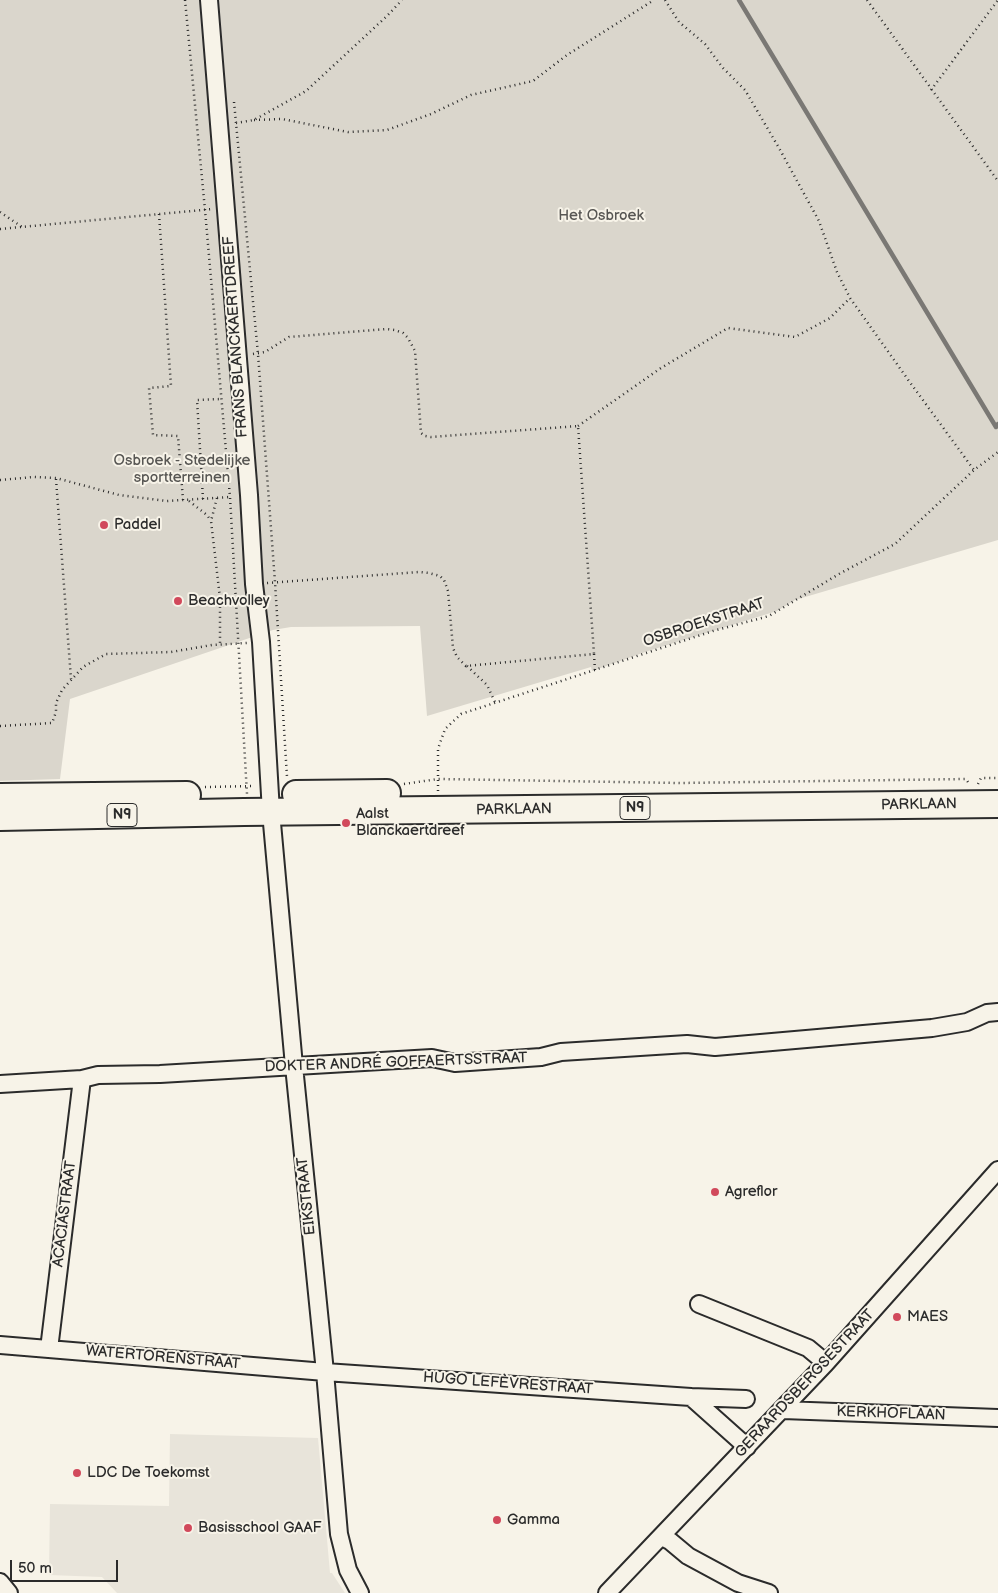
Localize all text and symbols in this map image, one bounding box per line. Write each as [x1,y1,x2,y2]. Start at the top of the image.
park label: Het Osbroek [558,207,644,225]
street label: FRANS BLANCKAERTDREEF [220,236,252,438]
park label: Osbroek - Stedelijke sportterreinen [114,452,250,487]
place label: Paddel [114,516,161,534]
marker: Paddel [98,519,110,531]
place label: Beachvolley [188,592,270,610]
marker: Beachvolley [172,595,184,607]
street label: OSBROEKSTRAAT [641,595,767,651]
street label: PARKLAAN [881,795,957,815]
road number: N9 [620,796,650,820]
street label: PARKLAAN [476,800,552,820]
road number: N9 [107,804,137,826]
place label: Aalst Blanckaertdreef [356,805,465,840]
marker: Aalst Blanckaertdreef [340,817,352,829]
street label: DOKTER ANDRÉ GOFFAERTSSTRAAT [264,1049,528,1077]
street label: EIKSTRAAT [294,1156,320,1236]
street label: ACACIASTRAAT [50,1160,80,1268]
place label: Agreflor [725,1183,778,1201]
marker: Agreflor [709,1186,721,1198]
street label: GERAARDSBERGSESTRAAT [732,1306,878,1462]
place label: MAES [907,1308,948,1326]
marker: MAES [891,1311,903,1323]
street label: WATERTORENSTRAAT [85,1342,241,1374]
street label: HUGO LEFÈVRESTRAAT [422,1369,594,1399]
street label: KERKHOFLAAN [836,1403,946,1425]
place label: LDC De Toekomst [87,1464,210,1482]
marker: LDC De Toekomst [71,1467,83,1479]
place label: Gamma [507,1511,560,1529]
marker: Gamma [491,1514,503,1526]
place label: Basisschool GAAF [198,1519,322,1537]
marker: Basisschool GAAF [182,1522,194,1534]
scale bar [12,1550,120,1582]
text: 50 m [18,1559,52,1578]

